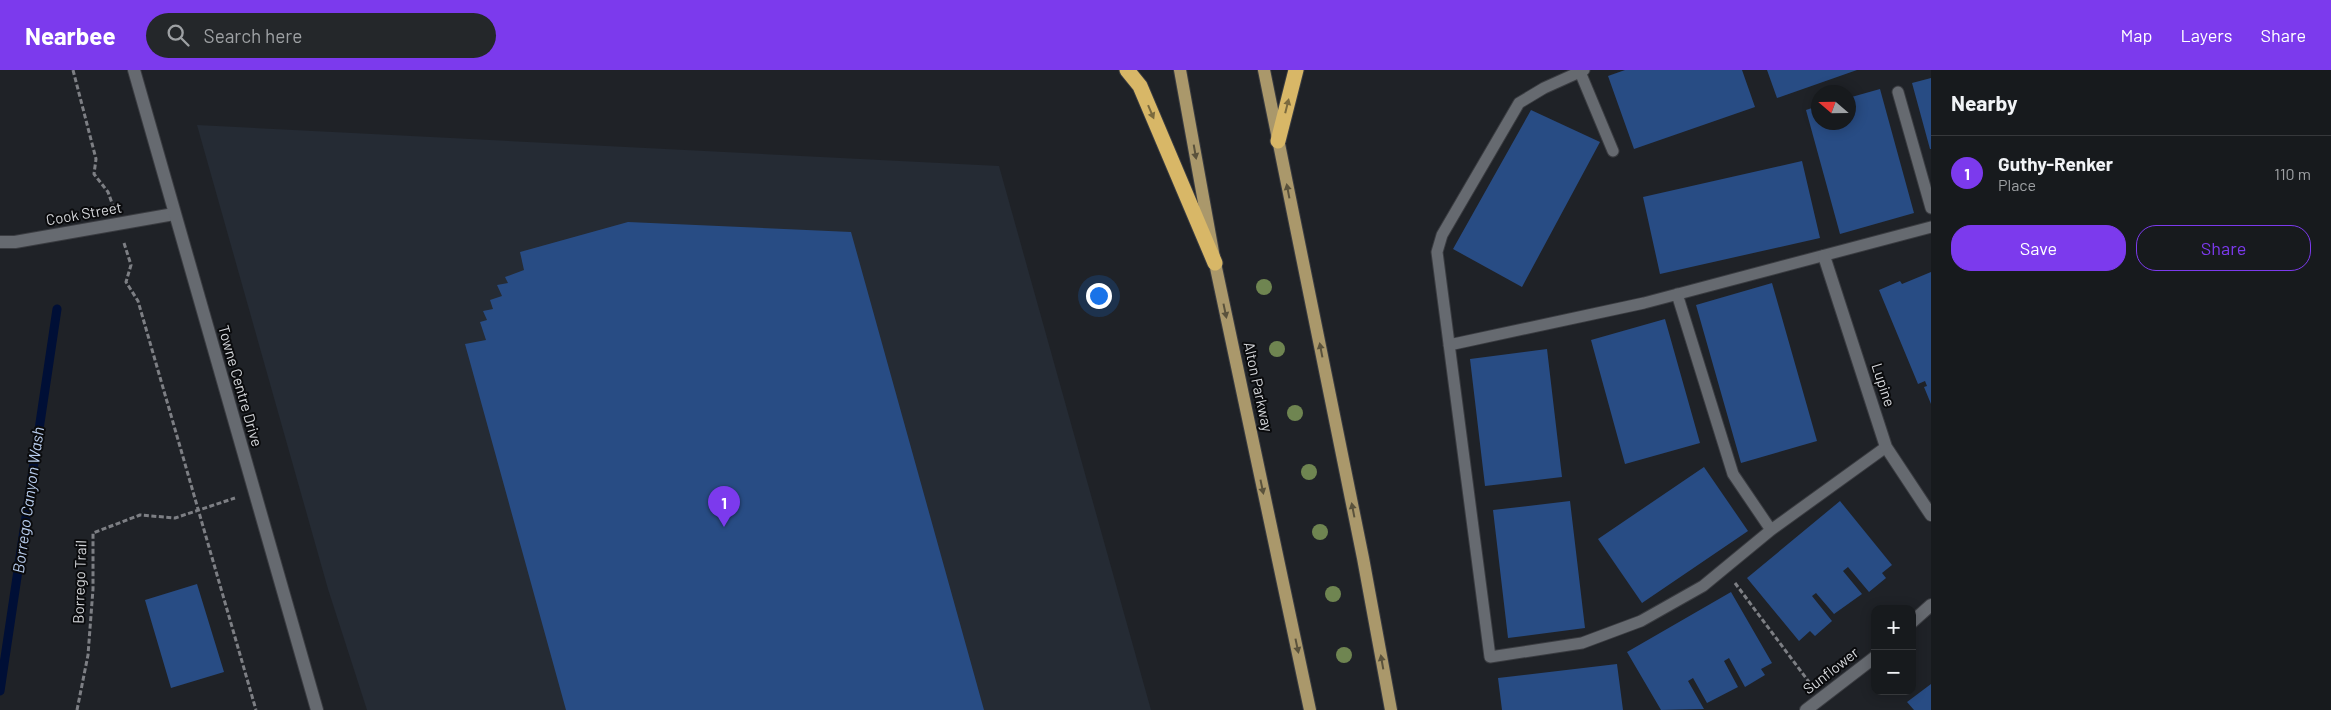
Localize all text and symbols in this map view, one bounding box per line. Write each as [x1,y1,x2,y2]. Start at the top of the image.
search box [146,13,496,58]
text: Nearbee [25,21,116,50]
icon: search [164,21,192,49]
text: Search here [204,24,302,47]
text: Map [2120,24,2152,46]
text: Layers [2180,24,2233,46]
text: Share [2261,24,2306,46]
north arrow [1811,85,1856,130]
text: Nearby [1951,90,2017,115]
one-way arrow [1283,98,1291,113]
one-way arrow [1147,105,1155,119]
one-way arrow [1191,145,1199,160]
text: Guthy-Renker [1998,152,2113,175]
text: 1 [1964,164,1970,183]
text: 110 m [2274,164,2311,183]
text: Place [1998,175,2036,194]
one-way arrow [1284,183,1292,199]
street label: Cook Street [44,197,123,229]
button: Save [1951,225,2126,271]
button: Share [2136,225,2311,271]
your location [1086,283,1112,309]
one-way arrow [1221,303,1229,318]
street label: Towne Centre Drive [215,323,267,449]
street label: Alton Parkway [1241,340,1277,434]
one-way arrow [1316,342,1324,358]
street label: Lupine [1868,361,1899,409]
water label: Borrego Canyon Wash [8,426,47,574]
one-way arrow [1259,480,1267,496]
pin: 1 [708,486,740,527]
one-way arrow [1349,502,1357,517]
street label: Borrego Trail [69,540,89,624]
map controls [1871,605,1916,695]
button: + [1871,605,1916,650]
one-way arrow [1293,638,1301,654]
street label: Sunflower [1799,643,1862,697]
button: − [1871,650,1916,695]
one-way arrow [1377,654,1385,670]

